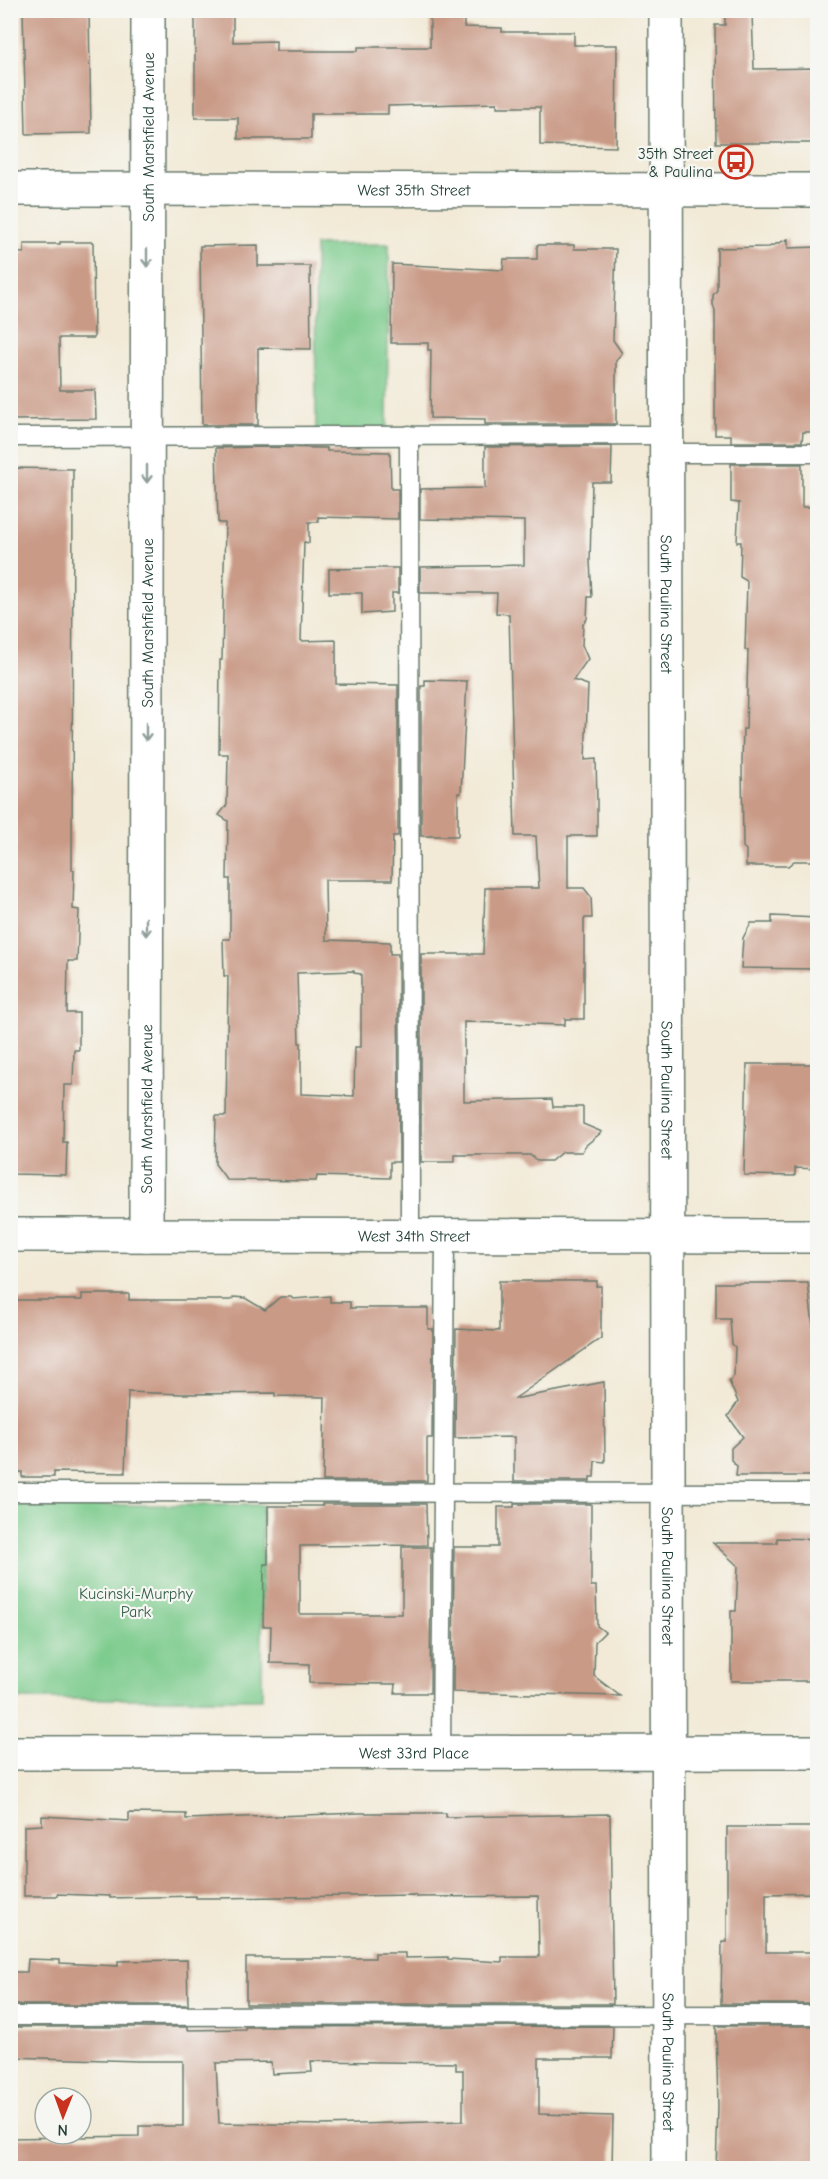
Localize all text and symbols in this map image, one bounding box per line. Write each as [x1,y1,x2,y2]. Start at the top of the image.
street label: South Marshfield Avenue [140,52,158,222]
bus stop icon: 35th Street & Paulina [718,144,754,180]
place label: 35th Street & Paulina [638,145,713,181]
street label: West 35th Street [358,181,471,200]
one-way arrow [141,247,153,267]
one-way arrow [141,463,153,483]
street label: South Paulina Street [657,535,675,674]
street label: South Marshfield Avenue [139,538,157,708]
one-way arrow [140,721,152,741]
one-way arrow [140,916,152,936]
street label: South Paulina Street [657,1021,676,1160]
street label: South Marshfield Avenue [138,1024,156,1194]
street label: West 34th Street [358,1227,470,1246]
street label: South Paulina Street [658,1507,676,1646]
park label: Kucinski-Murphy Park [79,1585,194,1621]
street label: West 33rd Place [359,1744,469,1763]
street label: South Paulina Street [659,1993,677,2132]
north arrow [33,2086,93,2146]
text: N [57,2121,68,2139]

